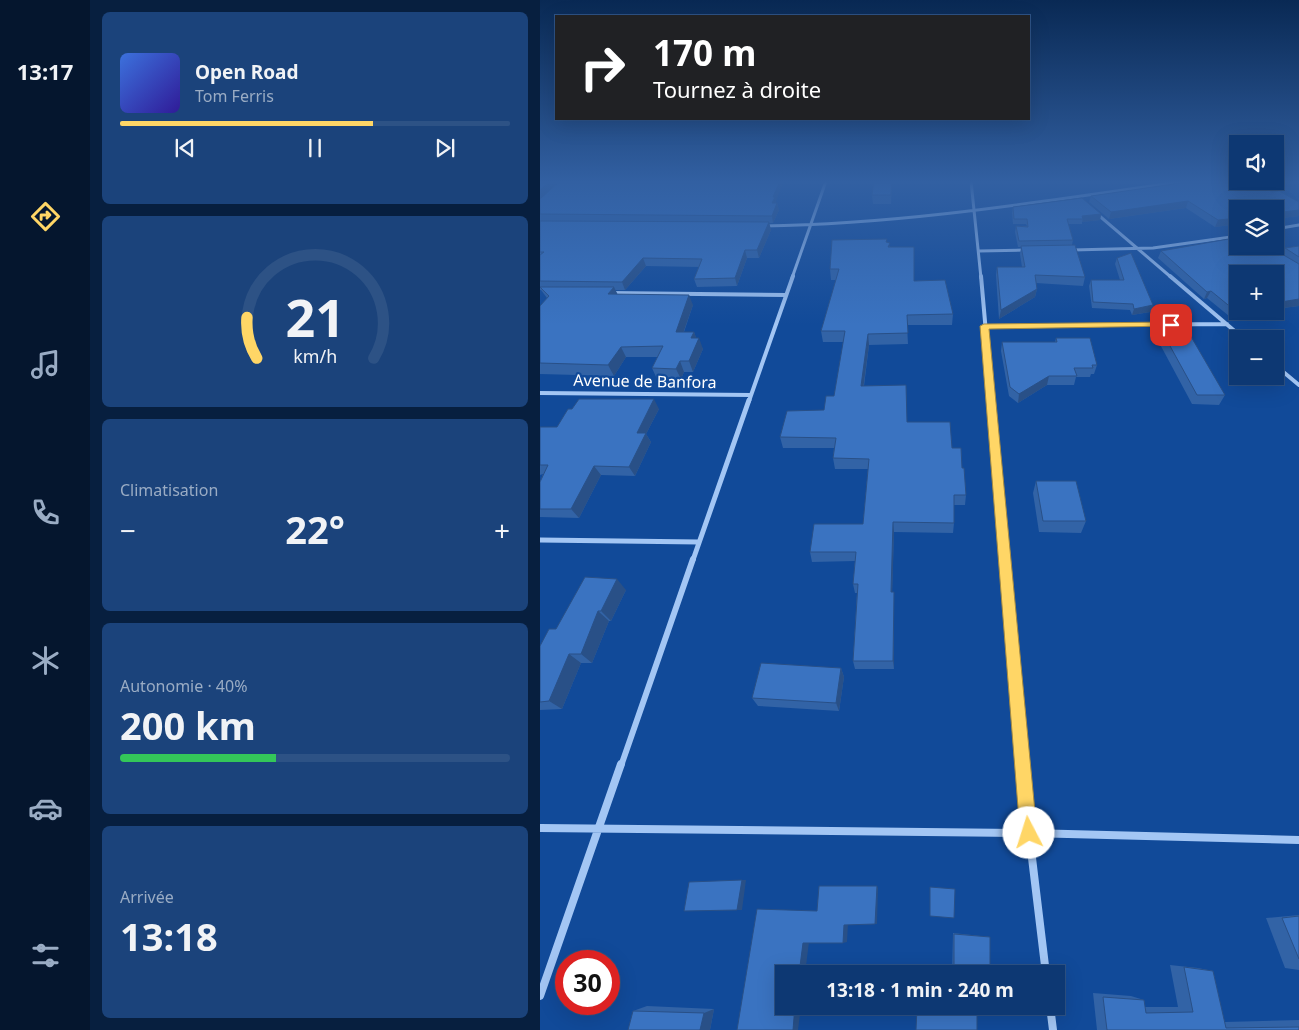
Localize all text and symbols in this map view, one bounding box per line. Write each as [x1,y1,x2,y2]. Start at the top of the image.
text: 170 m [653,29,756,76]
icon: right [570,35,635,100]
text: 13:17 [17,56,73,86]
text: Open Road [195,59,298,85]
text: Tournez à droite [653,74,821,104]
text: Tom Ferris [195,85,274,107]
icon: previous [171,134,199,162]
icon: pause [301,134,329,162]
icon: next [431,134,459,162]
map controls [1229,135,1284,385]
button: sound [1229,135,1284,190]
icon: directions [28,199,63,234]
button: layers [1229,200,1284,255]
button: + [1229,265,1284,320]
text: 21 [285,281,345,352]
pin [1150,304,1192,346]
icon: arrive [1157,311,1185,339]
button: − [1229,330,1284,385]
text: km/h [293,344,337,368]
icon: music [28,347,63,382]
street label: Avenue de Banfora [573,369,717,393]
text: Climatisation [120,479,218,501]
icon: phone [28,495,63,530]
text: 22° [285,503,345,555]
text: − [120,511,136,549]
text: + [494,511,510,549]
icon: climate [28,643,63,678]
text: Autonomie · 40% [120,675,247,697]
text: 200 km [120,699,256,751]
icon: car [28,791,63,826]
position arrow [1002,806,1054,858]
text: Arrivée [120,886,174,908]
text: 13:18 [120,910,218,962]
icon: filters [28,938,63,973]
speed limit sign: 30 [555,950,620,1015]
text: 13:18 · 1 min · 240 m [826,977,1014,1003]

